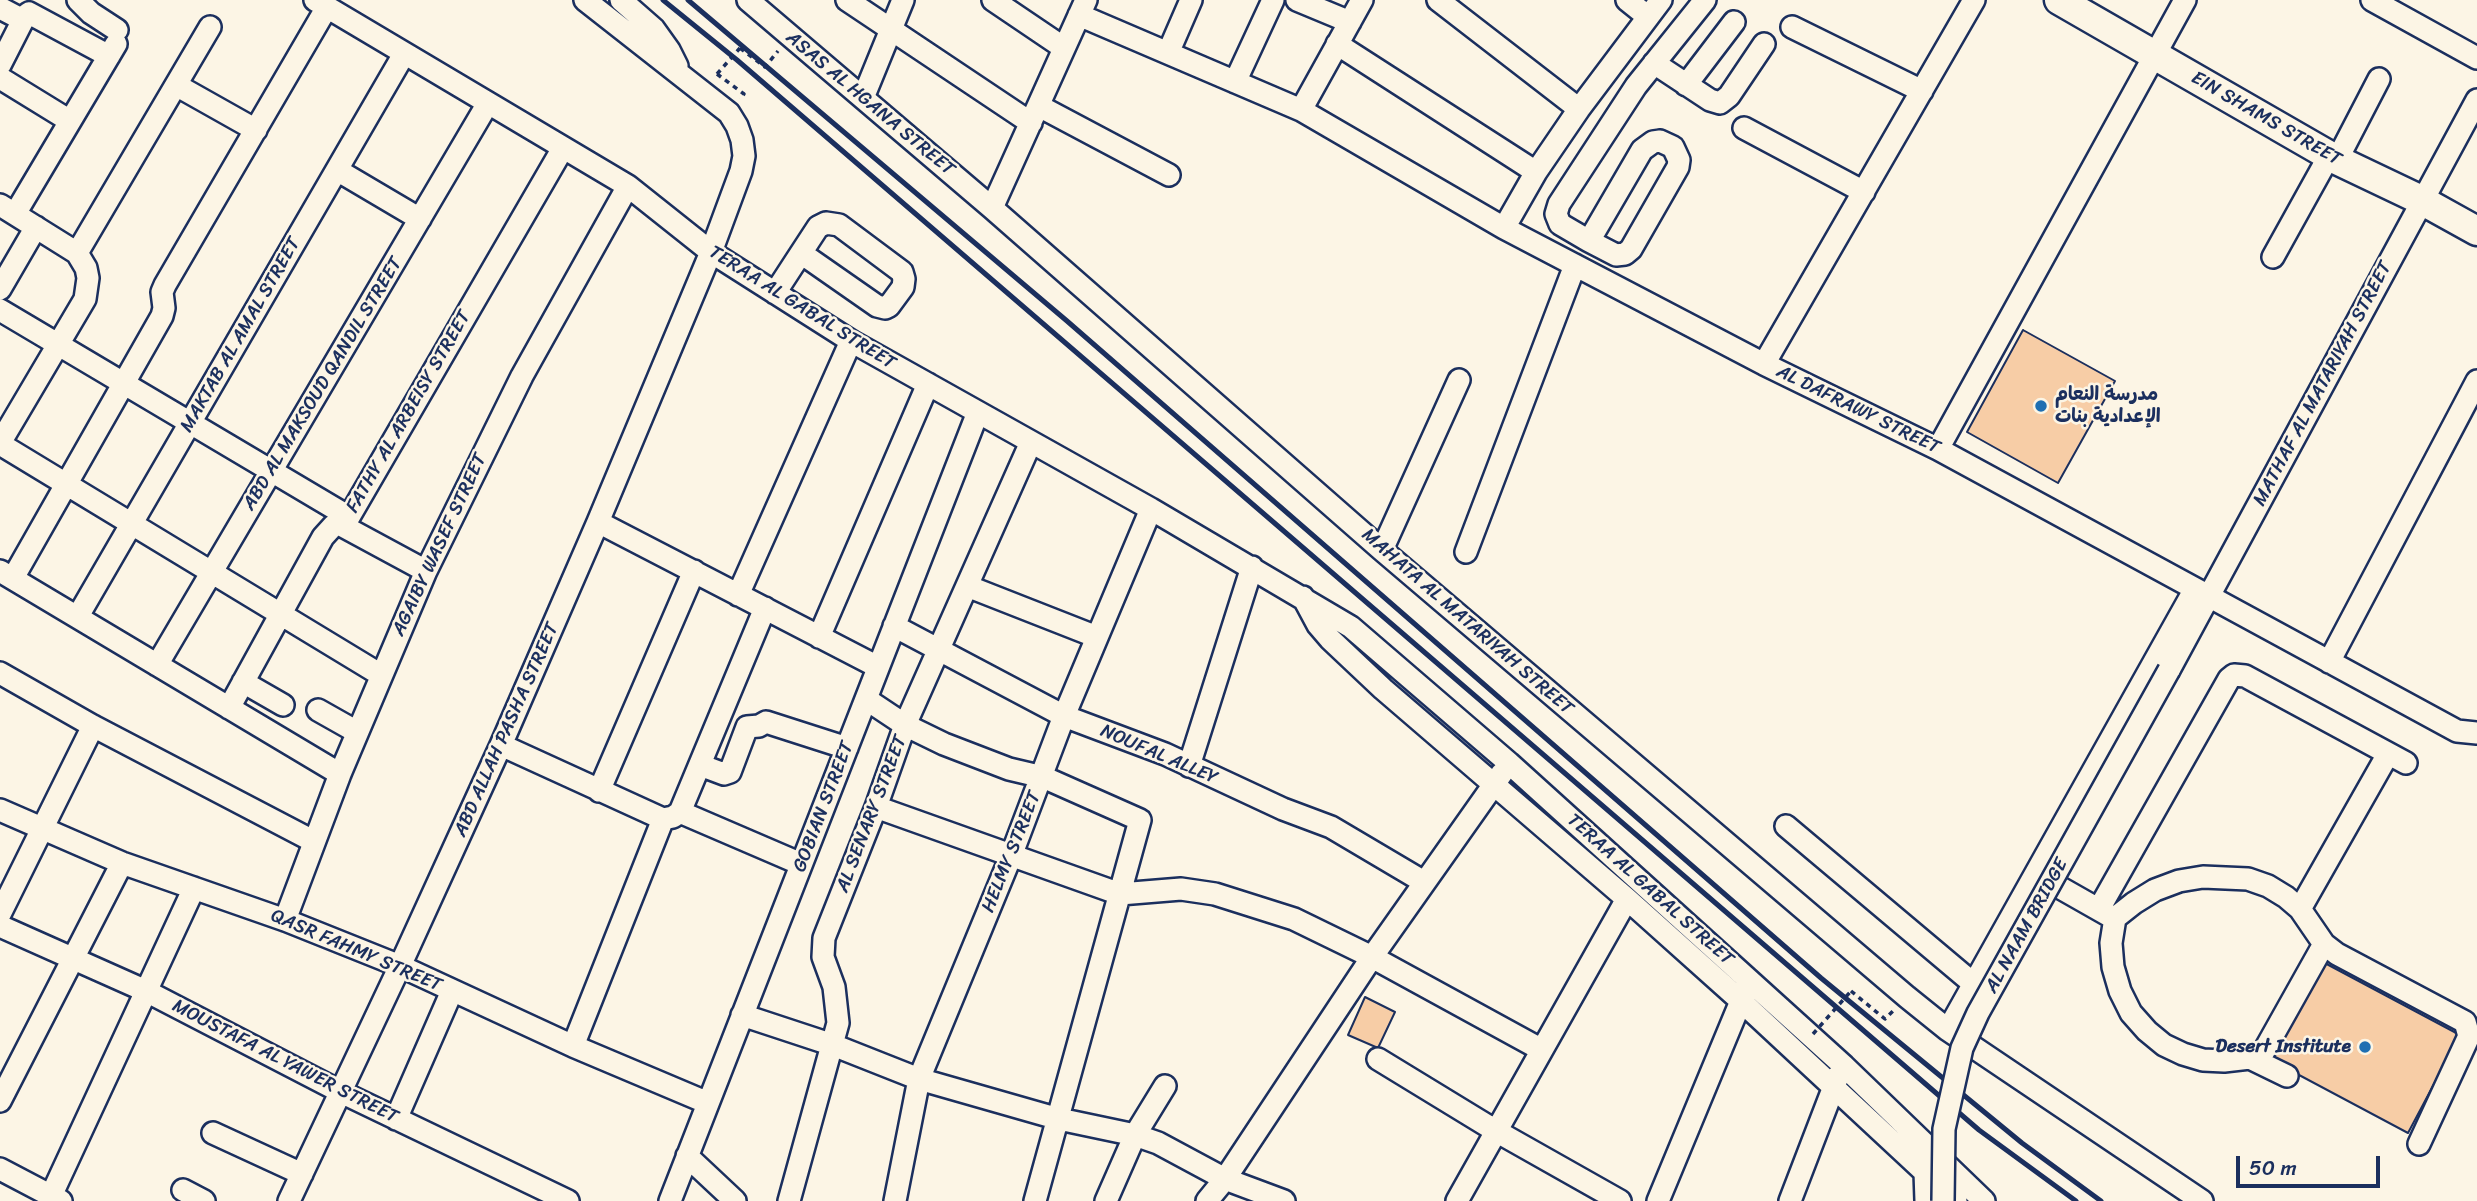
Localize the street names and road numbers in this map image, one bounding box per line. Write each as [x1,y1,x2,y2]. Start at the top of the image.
street label: ASAS AL HGANA STREET [781,27,959,181]
street label: EIN SHAMS STREET [2187,67,2345,171]
street label: MAKTAB AL AMAL STREET [176,234,306,436]
street label: TERAA AL GABAL STREET [704,241,900,375]
street label: ABD AL MAKSOUD QANDIL STREET [238,253,408,515]
street label: MATHAF AL MATARIYAH STREET [2249,258,2397,510]
street label: FATHY AL ARBEISY STREET [342,307,476,517]
street label: AL DAFRAWY STREET [1772,360,1944,460]
street label: AGAIBY WASEF STREET [388,450,492,640]
street label: MAHATA AL MATARIYAH STREET [1357,524,1577,720]
street label: ABD ALLAH PASHA STREET [450,620,564,840]
street label: NOUFAL ALLEY [1097,720,1221,790]
street label: AL SENARY STREET [832,732,912,896]
street label: GOBIAN STREET [789,739,859,875]
street label: HELMY STREET [977,788,1047,916]
street label: TERAA AL GABAL STREET [1562,809,1738,971]
street label: AL NAAM BRIDGE [1981,855,2073,997]
street label: QASR FAHMY STREET [267,905,445,997]
street label: MOUSTAFA AL YAWER STREET [168,995,402,1129]

